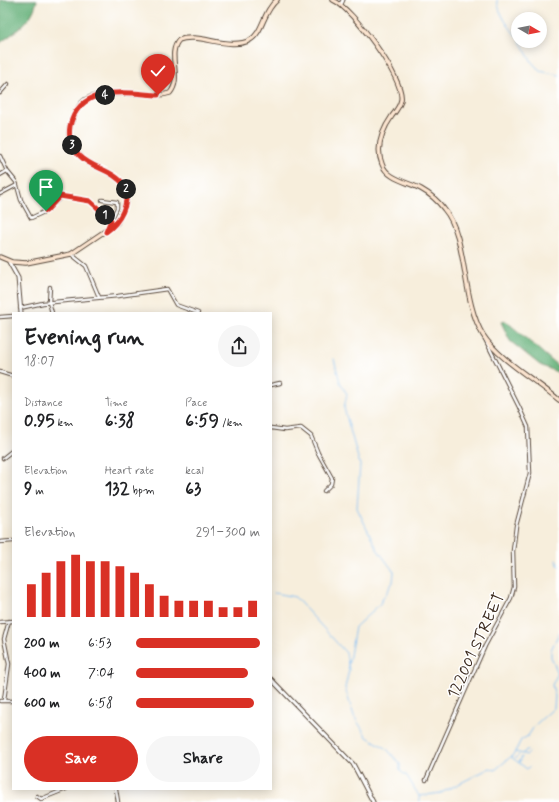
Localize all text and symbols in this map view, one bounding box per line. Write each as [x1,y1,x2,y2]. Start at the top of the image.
north arrow [511,12,547,48]
map controls [511,12,547,48]
pin [141,54,175,95]
icon: check [147,60,169,82]
pin: 4 [95,85,115,105]
text: 4 [102,88,108,102]
pin: 3 [62,135,82,155]
text: 3 [70,138,74,152]
pin [29,170,63,211]
icon: arrive [35,176,57,198]
pin: 2 [116,179,136,199]
text: 2 [123,182,129,196]
pin: 1 [95,205,115,225]
text: 1 [103,208,107,222]
text: Evening run [24,324,144,352]
button: share [218,325,260,367]
text: 18:07 [24,353,54,370]
text: Distance [24,396,63,410]
text: Time [105,396,128,410]
text: Pace [185,396,207,410]
text: 0.95 [24,410,54,432]
text: 6:38 [105,410,135,432]
text: 6:59 [185,410,219,432]
text: km [54,416,73,430]
text: /km [219,416,243,430]
text: Elevation [24,464,67,478]
text: Heart rate [105,464,154,478]
text: kcal [185,464,204,478]
text: 9 [24,478,32,500]
text: 132 [105,478,130,500]
text: 63 [185,478,201,500]
text: m [32,484,44,498]
text: bpm [130,484,155,498]
text: Elevation [24,524,75,541]
text: 291–300 m [196,524,260,541]
street label: 122001 STREET [443,589,510,702]
text: 200 m [24,635,59,652]
text: 6:53 [88,635,111,652]
text: 400 m [24,665,61,682]
text: 7:04 [88,665,115,682]
text: 600 m [24,695,60,712]
text: 6:58 [88,695,113,712]
button: Save [24,736,138,782]
button: Share [146,736,260,782]

